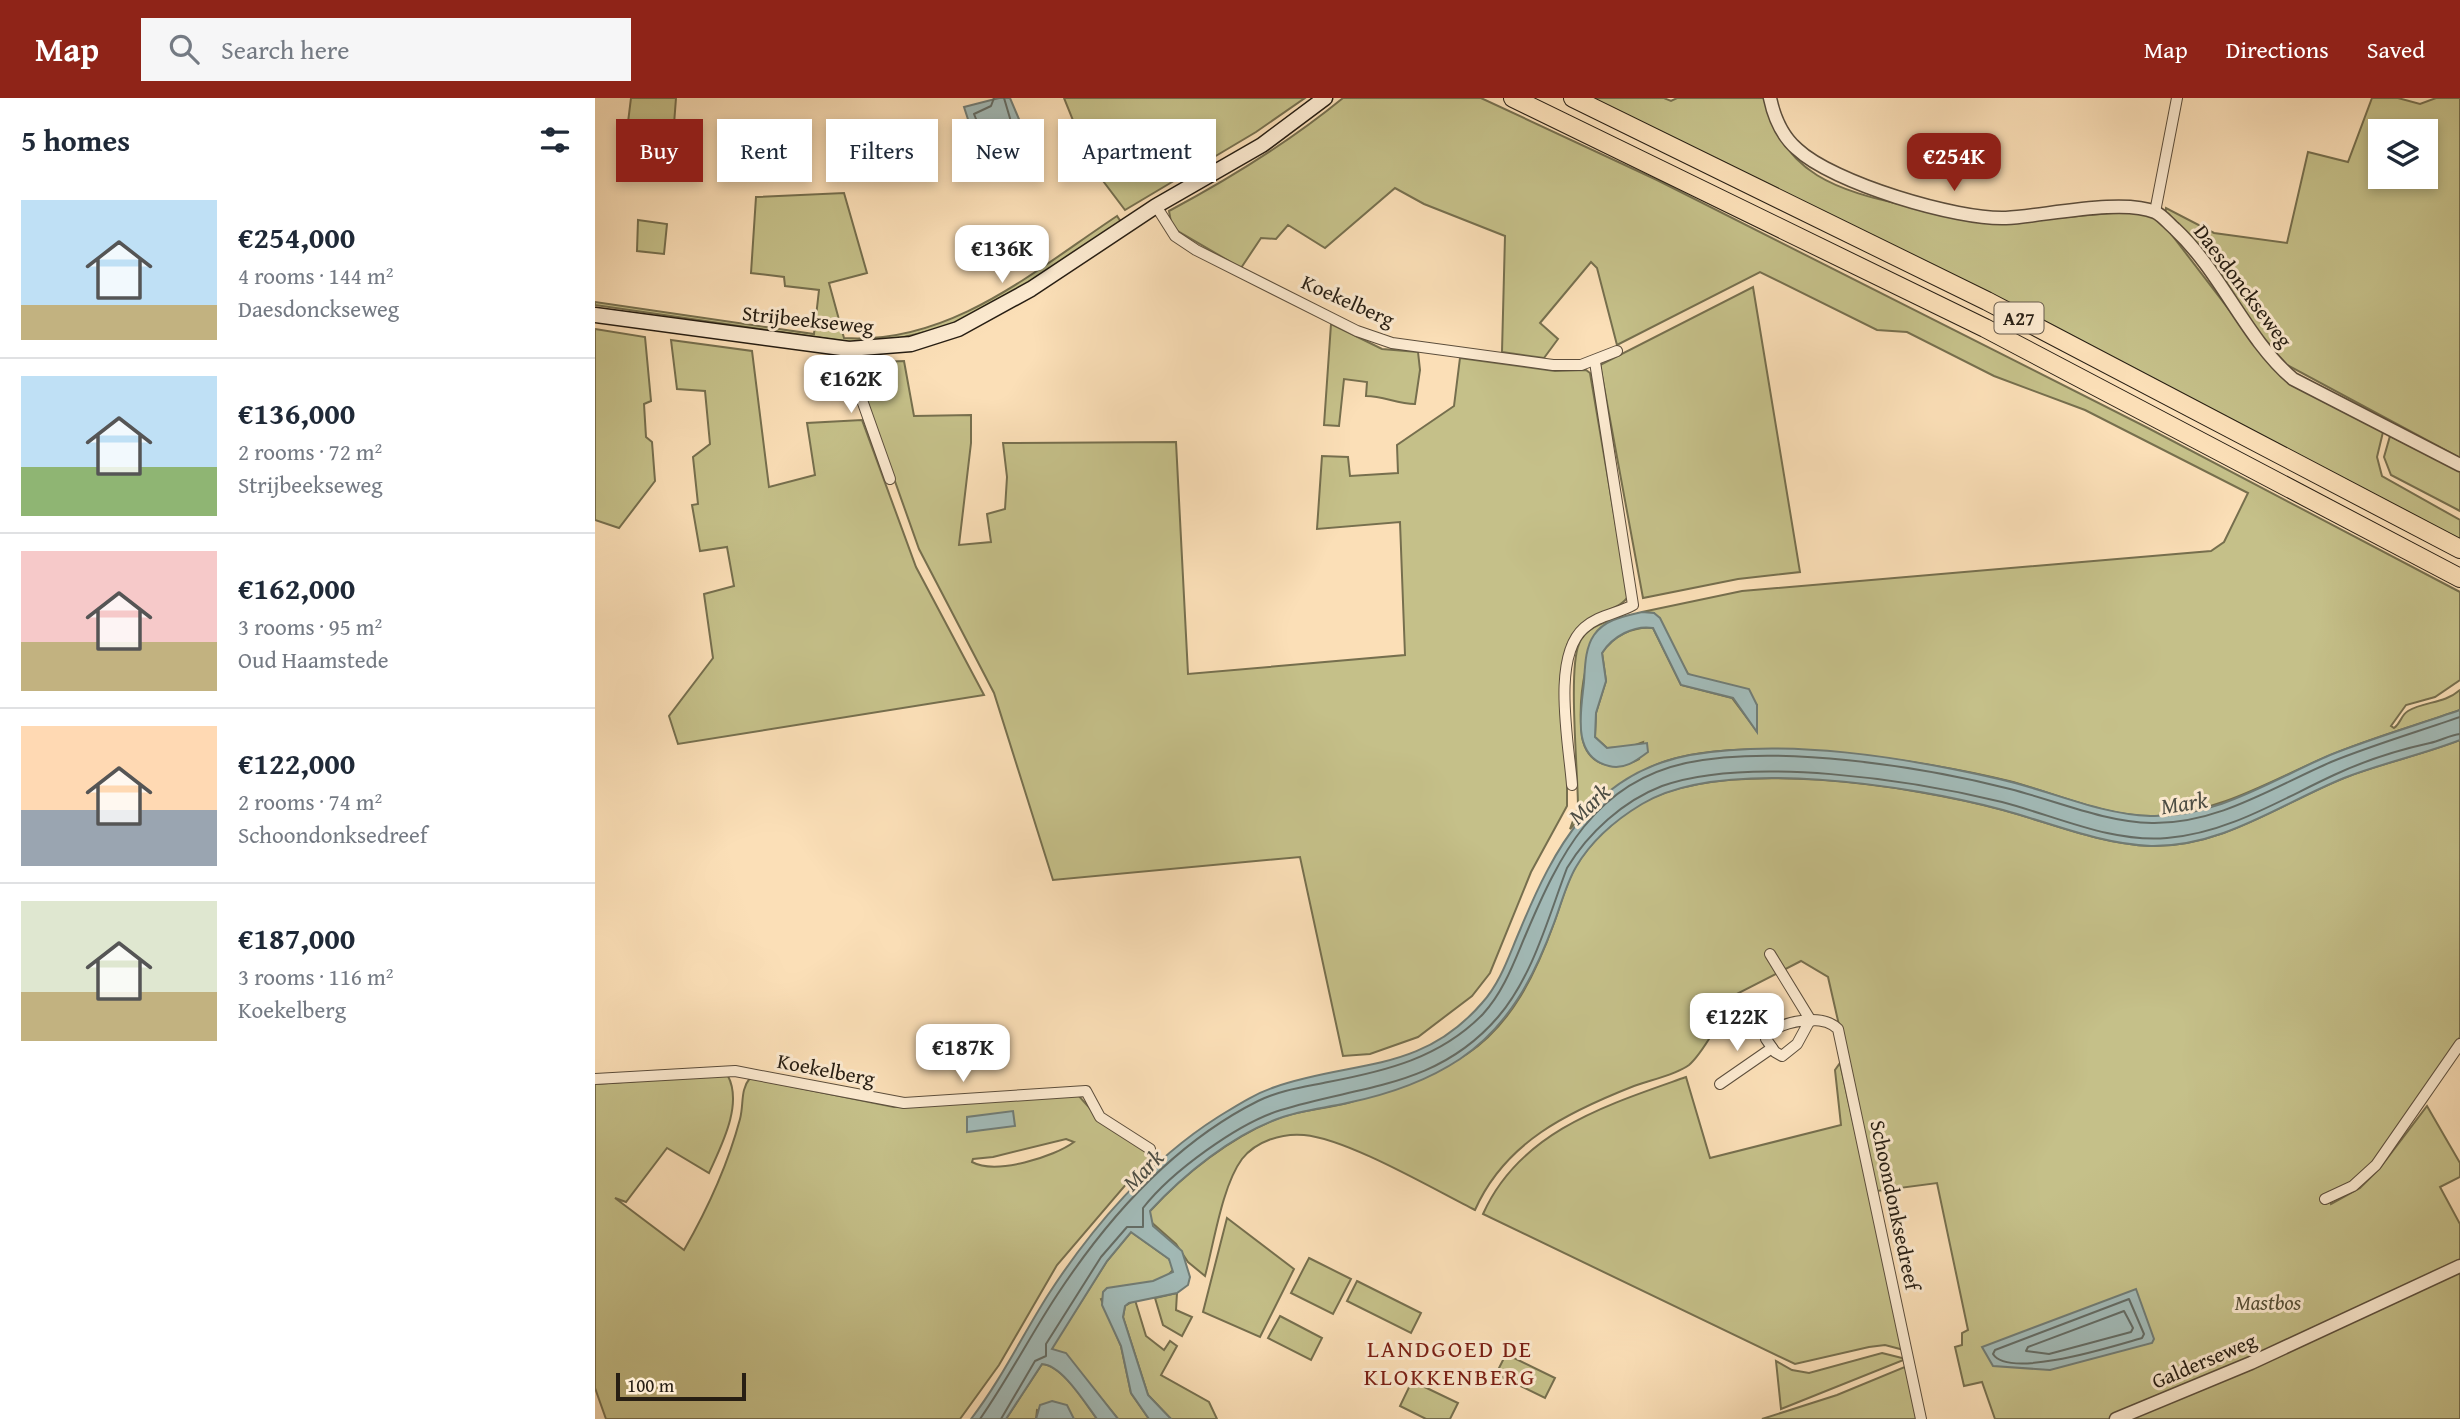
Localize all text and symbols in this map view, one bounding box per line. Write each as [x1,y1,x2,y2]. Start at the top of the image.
search box [141,18,631,81]
text: Map [35,25,99,73]
icon: search [165,30,203,68]
text: Search here [221,30,349,69]
text: Map [2144,32,2188,67]
text: Directions [2226,32,2329,67]
text: Saved [2367,32,2425,67]
text: 5 homes [21,118,130,162]
chip: Buy [616,119,703,182]
chip: Rent [717,119,812,182]
chip: Filters [826,119,938,182]
chip: New [952,119,1044,182]
chip: Apartment [1058,119,1216,182]
map controls [2368,119,2438,189]
button: layers [2368,119,2438,189]
icon: filters [536,121,574,159]
pin: €254K [1905,134,2003,193]
text: €254K [1923,139,1985,172]
text: €254,000 [238,215,355,259]
street label: Daesdonckseweg [2187,218,2300,354]
pin: €136K [953,226,1051,285]
icon: home [77,228,161,312]
text: €136K [971,231,1033,264]
text: 4 rooms · 144 m² [238,259,393,292]
street label: Koekelberg [1297,266,1400,335]
text: Daesdonckseweg [238,292,399,325]
street label: Strijbeekseweg [741,297,876,342]
road number: A27 [1995,302,2043,333]
pin: €162K [802,356,900,415]
text: €162K [820,361,882,394]
text: €136,000 [238,391,355,435]
icon: home [77,404,161,488]
text: 2 rooms · 72 m² [238,435,382,468]
text: Strijbeekseweg [238,468,383,501]
text: €162,000 [238,566,355,610]
icon: home [77,579,161,663]
text: 3 rooms · 95 m² [238,610,382,643]
text: Oud Haamstede [238,643,389,676]
text: €122,000 [238,741,355,785]
icon: home [77,754,161,838]
water label: Mark [1560,775,1617,832]
water label: Mark [2158,782,2210,822]
text: 2 rooms · 74 m² [238,785,382,818]
text: Schoondonksedreef [238,818,427,851]
text: €187,000 [238,916,355,960]
icon: home [77,929,161,1013]
text: 3 rooms · 116 m² [238,960,393,993]
text: Koekelberg [238,993,346,1026]
pin: €122K [1688,993,1786,1053]
text: €122K [1706,999,1768,1032]
pin: €187K [914,1024,1012,1084]
text: €187K [932,1030,994,1063]
street label: Koekelberg [775,1045,878,1094]
street label: Schoondonksedreef [1862,1117,1929,1295]
water label: Mark [1114,1141,1171,1198]
park label: Mastbos [2235,1287,2302,1318]
street label: Galderseweg [2147,1324,2261,1396]
district label: LANDGOED DE KLOKKENBERG [1364,1331,1536,1394]
scale bar [616,1370,745,1402]
text: 100 m [627,1371,674,1399]

